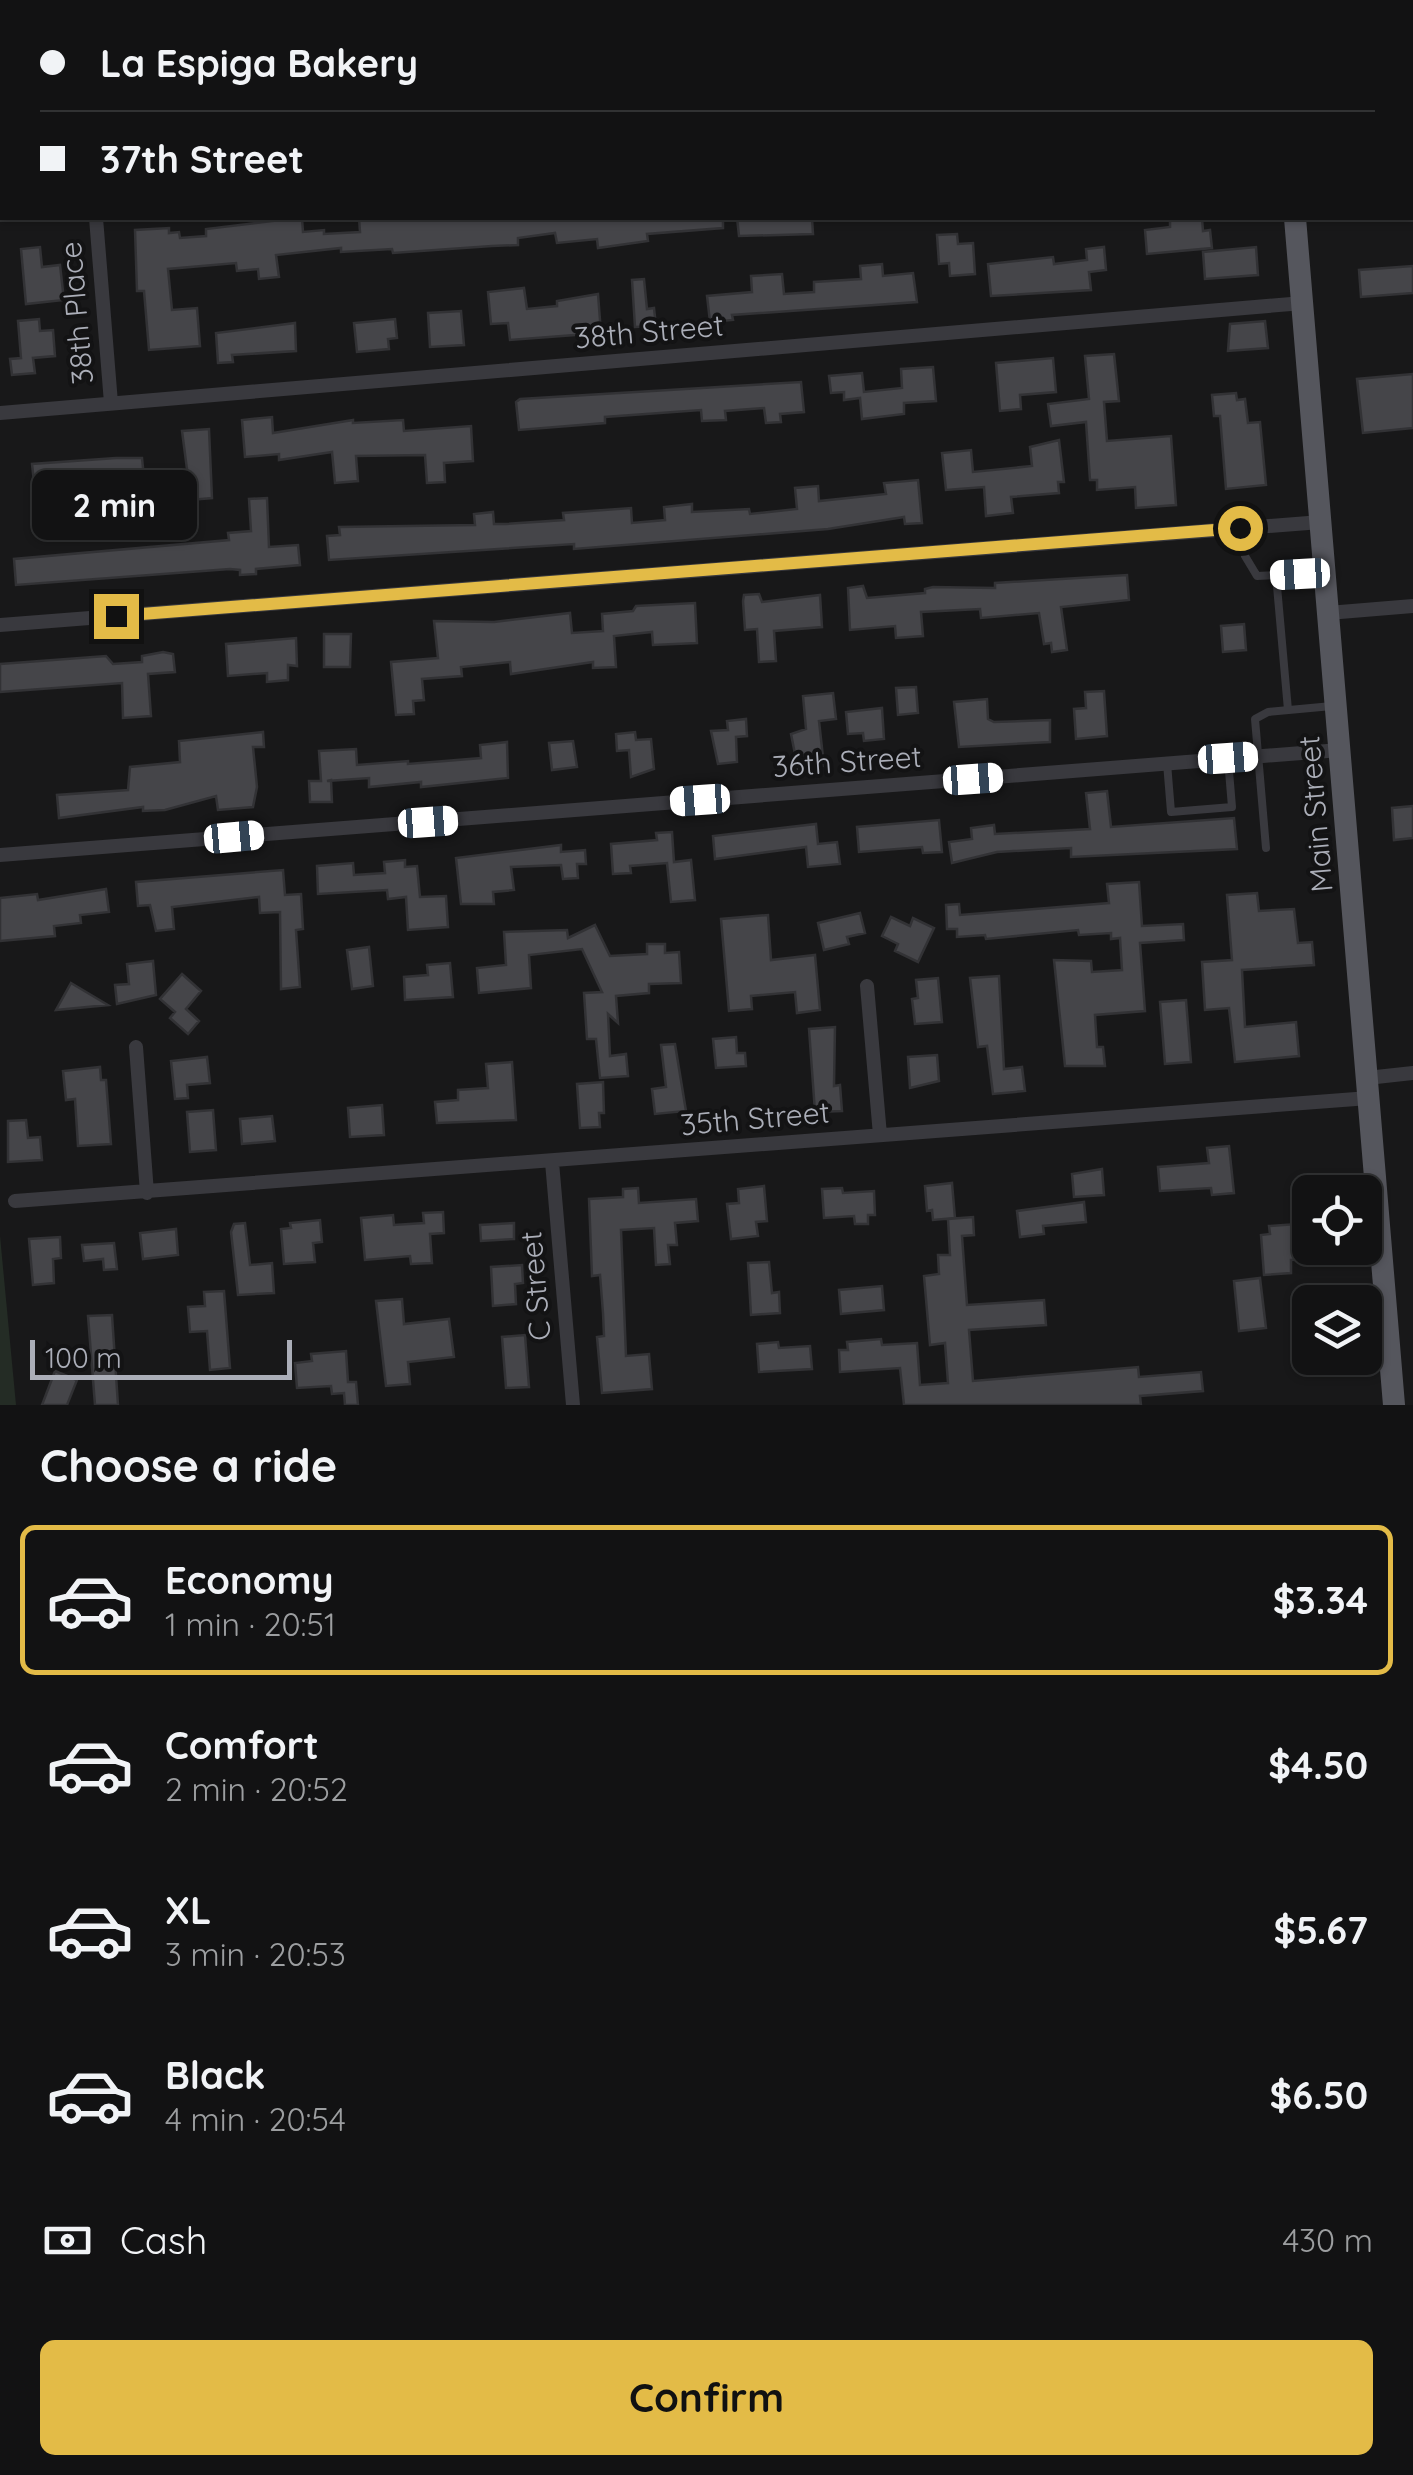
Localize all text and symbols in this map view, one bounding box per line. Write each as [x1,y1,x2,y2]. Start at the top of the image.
text: La Espiga Bakery [100,39,418,87]
text: 37th Street [100,135,304,183]
street label: 38th Place [51,240,101,386]
street label: 38th Street [573,306,725,356]
callout: 2 min [34,471,198,541]
text: 2 min [73,485,156,525]
route start [1218,506,1263,551]
car [1269,557,1331,591]
route end [94,594,139,639]
street label: Main Street [1289,734,1341,894]
street label: 36th Street [771,737,923,785]
car [1197,741,1259,775]
car [942,762,1004,796]
car [669,783,731,817]
car [397,805,459,839]
car [203,819,265,855]
street label: 35th Street [679,1093,831,1143]
map controls [1292,1175,1382,1375]
button: locate [1292,1175,1382,1265]
street label: C Street [511,1230,559,1342]
button: layers [1292,1285,1382,1375]
scale bar [30,1335,292,1380]
text: 100 m [45,1340,122,1375]
text: Choose a ride [40,1437,337,1493]
icon: car [45,1555,135,1645]
text: Economy [165,1556,334,1604]
text: $3.34 [1273,1576,1368,1624]
text: 1 min · 20:51 [165,1604,336,1644]
icon: car [45,1720,135,1810]
text: Comfort [165,1721,319,1769]
text: $4.50 [1268,1741,1368,1789]
text: 2 min · 20:52 [165,1769,348,1809]
icon: car [45,1885,135,1975]
text: XL [165,1886,211,1934]
text: $5.67 [1274,1906,1368,1954]
text: 3 min · 20:53 [165,1934,346,1974]
icon: car [45,2050,135,2140]
text: Black [165,2051,265,2099]
text: $6.50 [1270,2071,1368,2119]
text: 4 min · 20:54 [165,2099,346,2139]
icon: cash [40,2213,95,2268]
text: Cash [120,2216,207,2264]
text: 430 m [1282,2220,1373,2260]
button: Confirm [40,2340,1373,2455]

